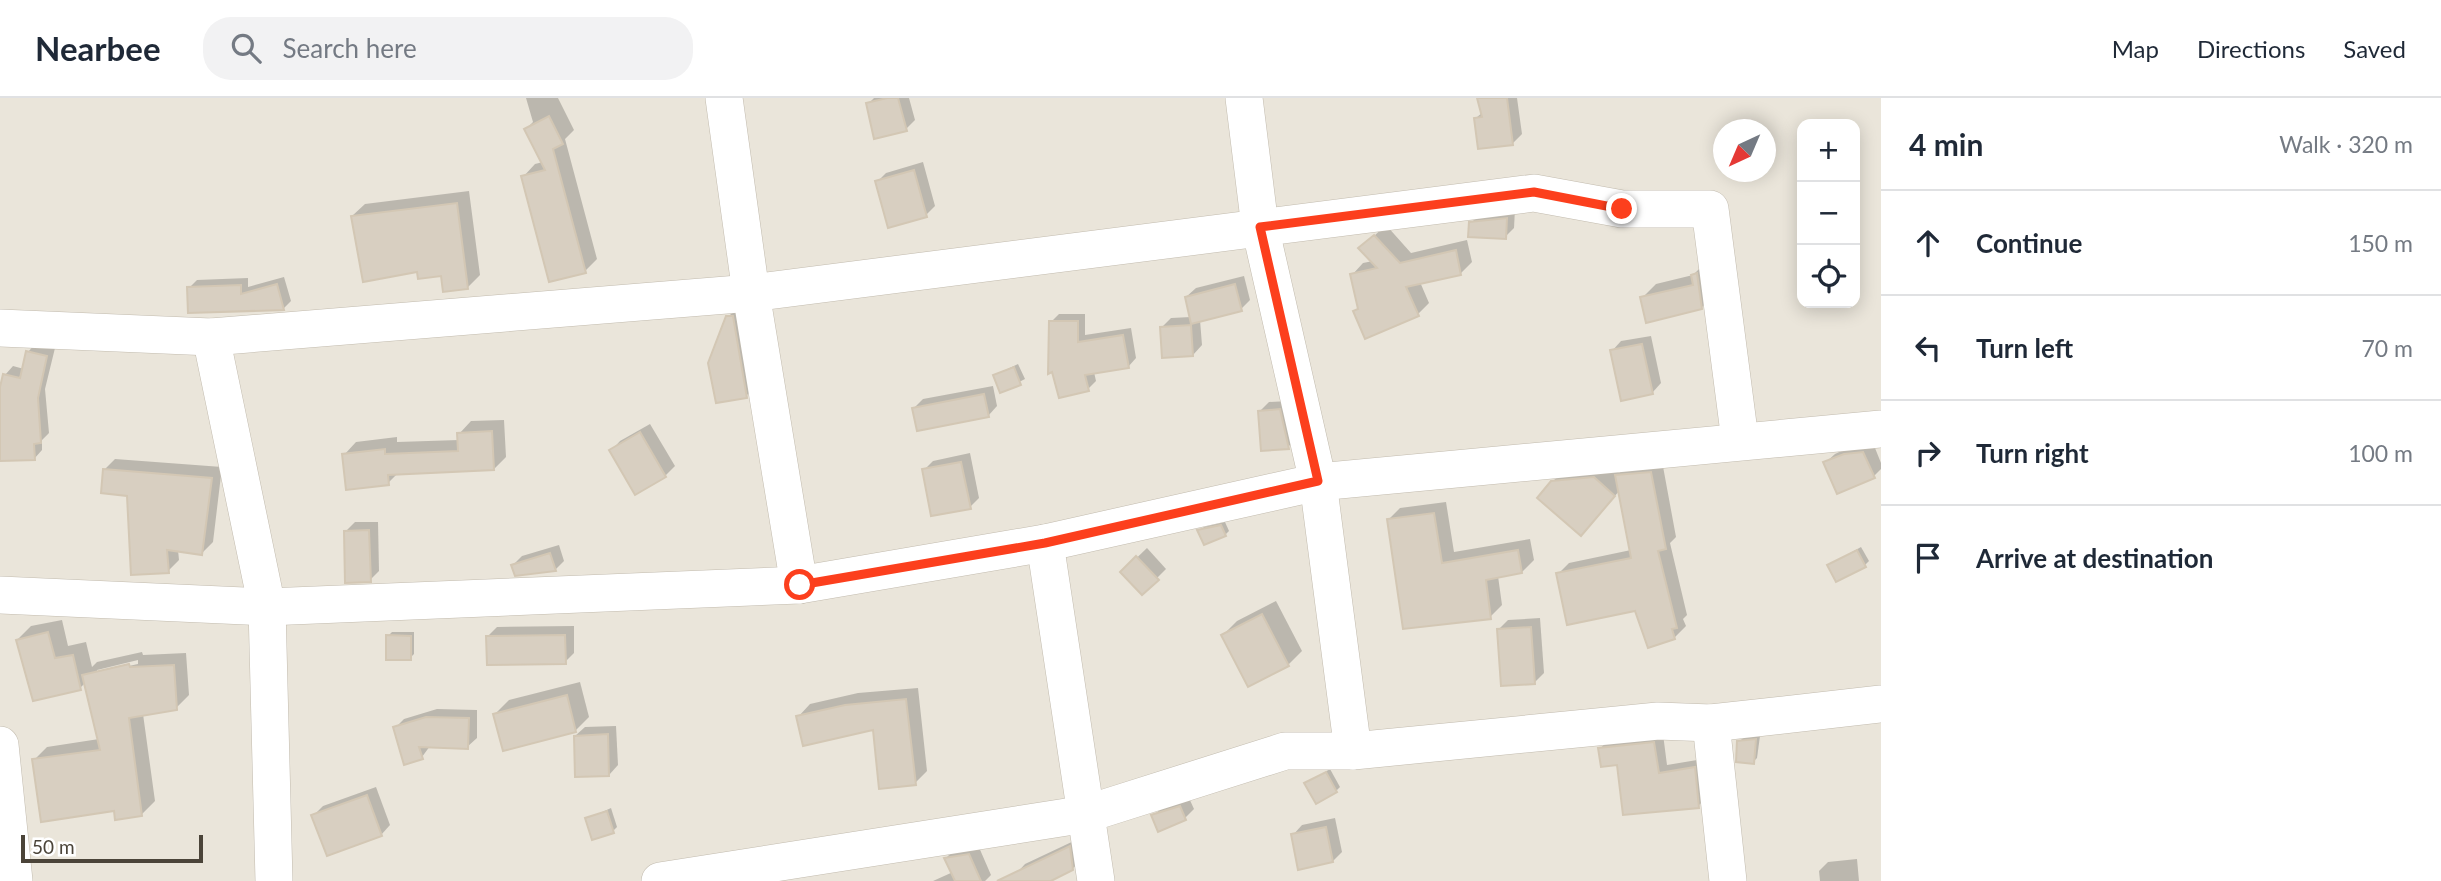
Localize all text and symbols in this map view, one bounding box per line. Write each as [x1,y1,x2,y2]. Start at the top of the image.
search box [203,17,693,80]
text: Nearbee [35,28,161,68]
icon: search [227,29,265,67]
text: Search here [283,32,417,64]
text: Map [2112,34,2159,63]
text: Directions [2197,34,2305,63]
text: Saved [2343,34,2406,63]
north arrow [1713,119,1776,182]
map controls [1797,119,1860,308]
button: + [1797,119,1860,182]
text: 4 min [1909,126,1983,162]
text: Walk · 320 m [2279,130,2413,158]
button: − [1797,182,1860,245]
route end [1606,193,1637,224]
icon: ahead [1909,224,1947,262]
text: Continue [1976,227,2082,259]
text: 150 m [2348,229,2413,257]
button: locate [1797,245,1860,308]
icon: left [1909,329,1947,367]
text: Turn left [1976,332,2073,364]
text: 70 m [2362,334,2413,362]
icon: right [1909,434,1947,472]
text: Turn right [1976,437,2089,469]
text: 100 m [2348,439,2413,467]
icon: arrive [1909,539,1947,577]
text: Arrive at destination [1976,542,2213,574]
route start [784,569,815,600]
scale bar [21,832,203,864]
text: 50 m [32,835,75,858]

